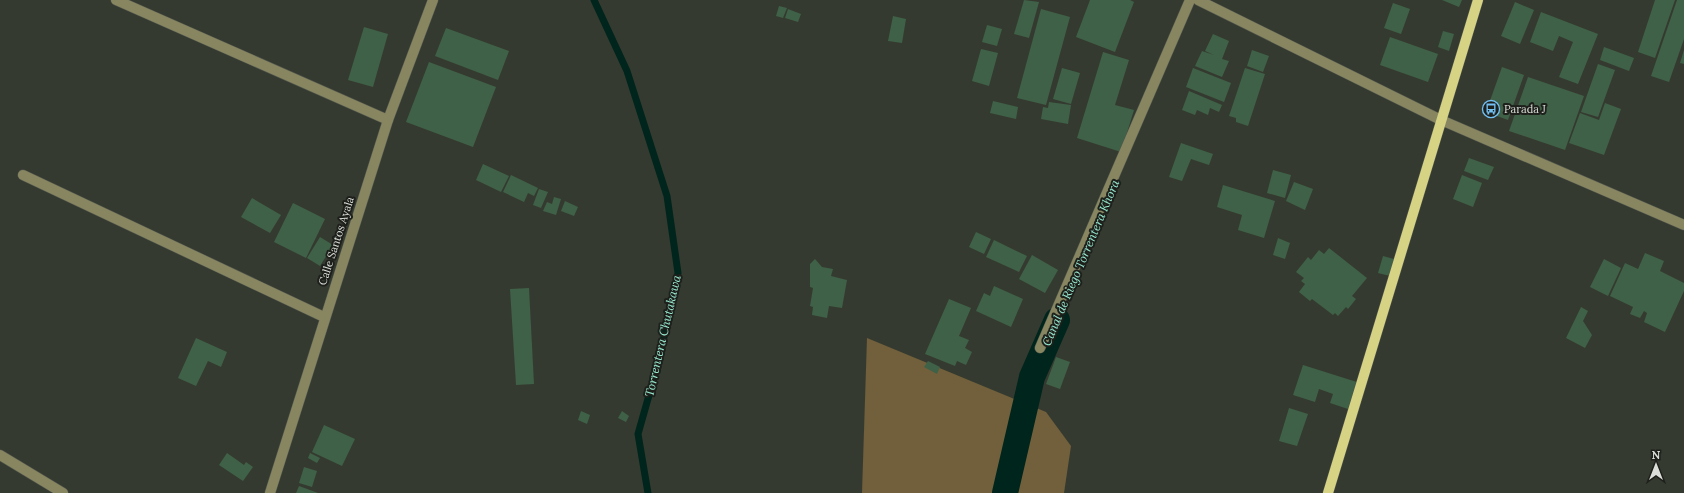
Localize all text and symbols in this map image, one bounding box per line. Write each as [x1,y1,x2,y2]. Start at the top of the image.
bus stop icon: Parada J [1481,99,1501,119]
place label: Parada J [1504,102,1546,116]
water label: Canal de Riego Torrentera Khora [1039,177,1123,348]
street label: Calle Santos Ayala [315,195,357,287]
water label: Torrentera Chutakawa [641,273,684,398]
north arrow [1636,445,1676,485]
text: N [1652,448,1661,462]

